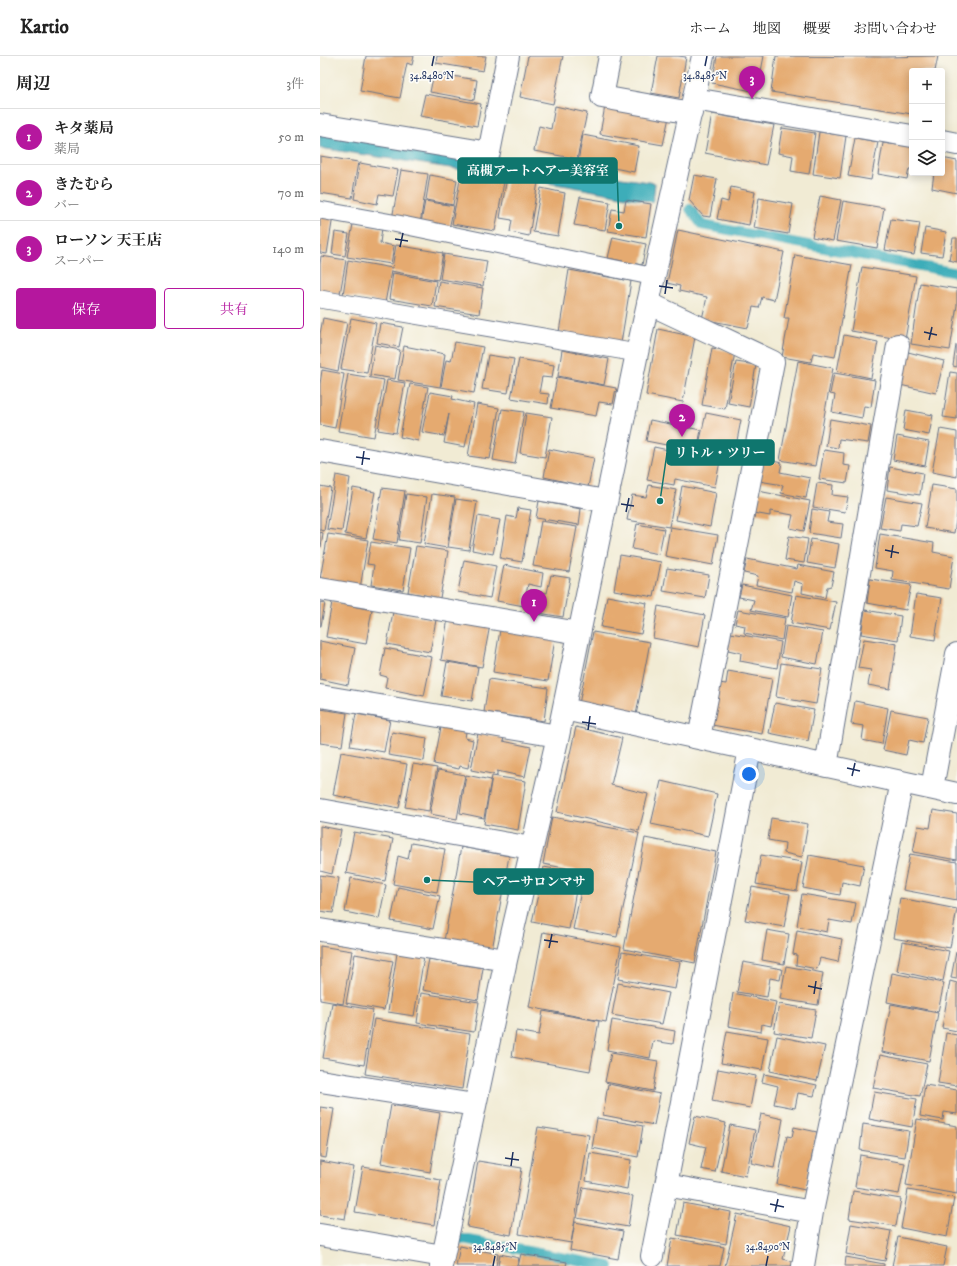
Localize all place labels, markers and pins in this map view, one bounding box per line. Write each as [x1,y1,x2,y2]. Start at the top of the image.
pin: 3 [739,66,765,99]
callout: 高槻アートヘアー美容室 [458,158,617,183]
pin: 2 [669,404,695,437]
callout: リトル・ツリー [667,440,774,465]
pin: 1 [521,589,547,622]
callout: ヘアーサロンマサ [474,869,593,894]

